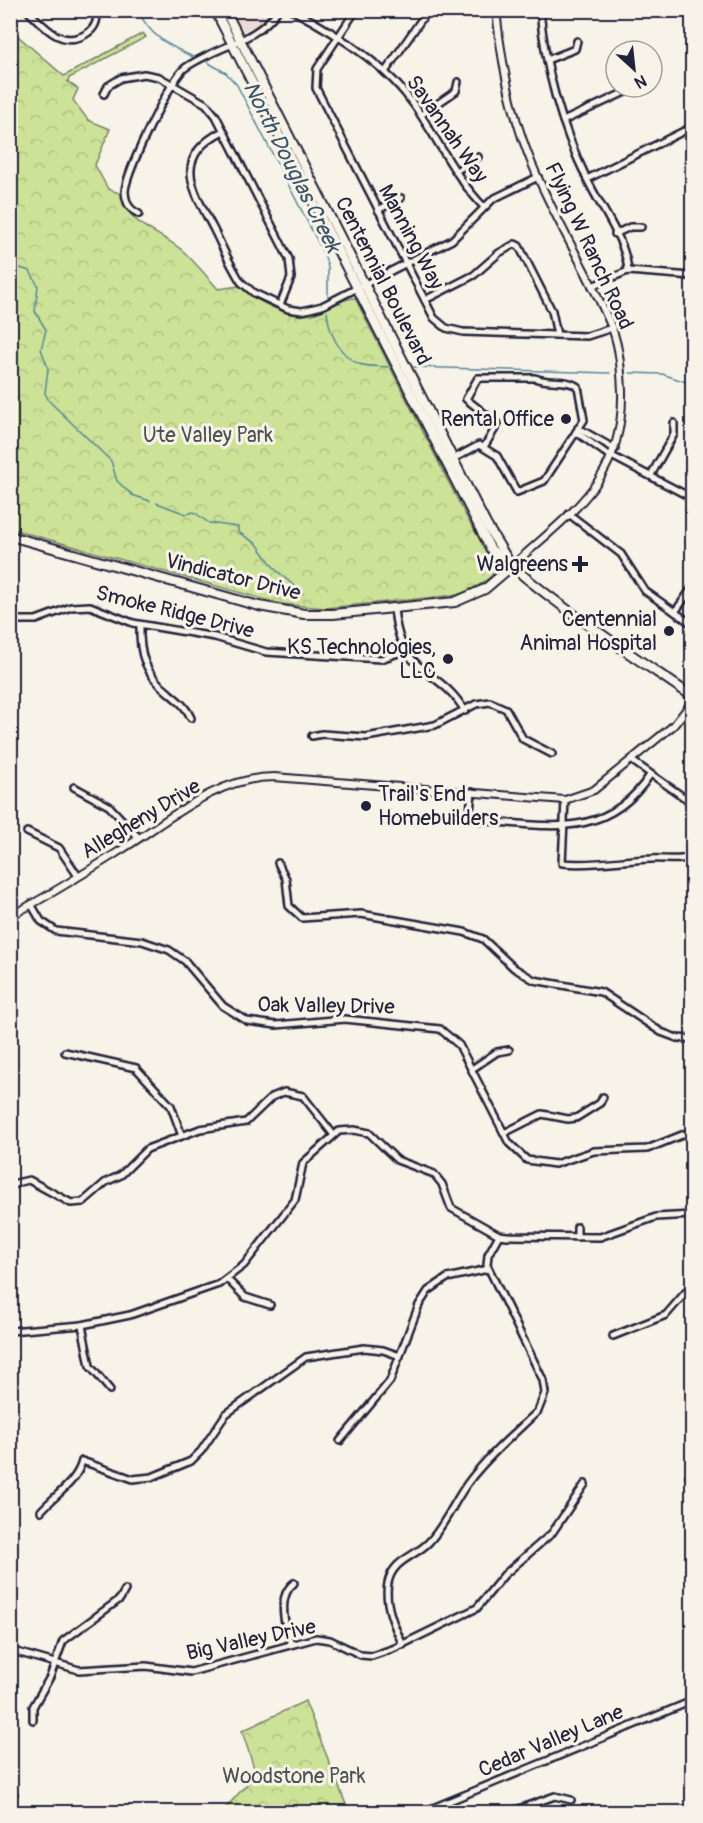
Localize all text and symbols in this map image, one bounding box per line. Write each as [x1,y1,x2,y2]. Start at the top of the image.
north arrow [604,39,664,99]
street label: Savannah Way [400,70,494,188]
text: N [631,70,650,93]
water label: North Douglas Creek [237,77,348,259]
street label: Flying W Ranch Road [538,158,640,334]
street label: Manning Way [372,180,450,294]
street label: Centennial Boulevard [329,192,437,370]
place label: Rental Office [441,406,555,433]
marker: Rental Office [559,412,573,426]
park label: Ute Valley Park [143,422,273,449]
street label: Vindicator Drive [163,547,304,607]
place label: Walgreens [477,551,569,578]
marker: Walgreens [573,557,587,571]
street label: Smoke Ridge Drive [93,579,258,645]
place label: Centennial Animal Hospital [519,606,657,657]
marker: Centennial Animal Hospital [662,624,676,638]
place label: KS Technologies, LLC [287,634,436,685]
marker: KS Technologies, LLC [441,652,455,666]
street label: Allegheny Drive [76,772,206,865]
place label: Trail's End Homebuilders [378,781,499,832]
marker: Trail's End Homebuilders [359,799,373,813]
street label: Oak Valley Drive [257,991,396,1021]
street label: Big Valley Drive [184,1613,319,1667]
street label: Cedar Valley Lane [474,1698,628,1784]
park label: Woodstone Park [222,1763,366,1790]

